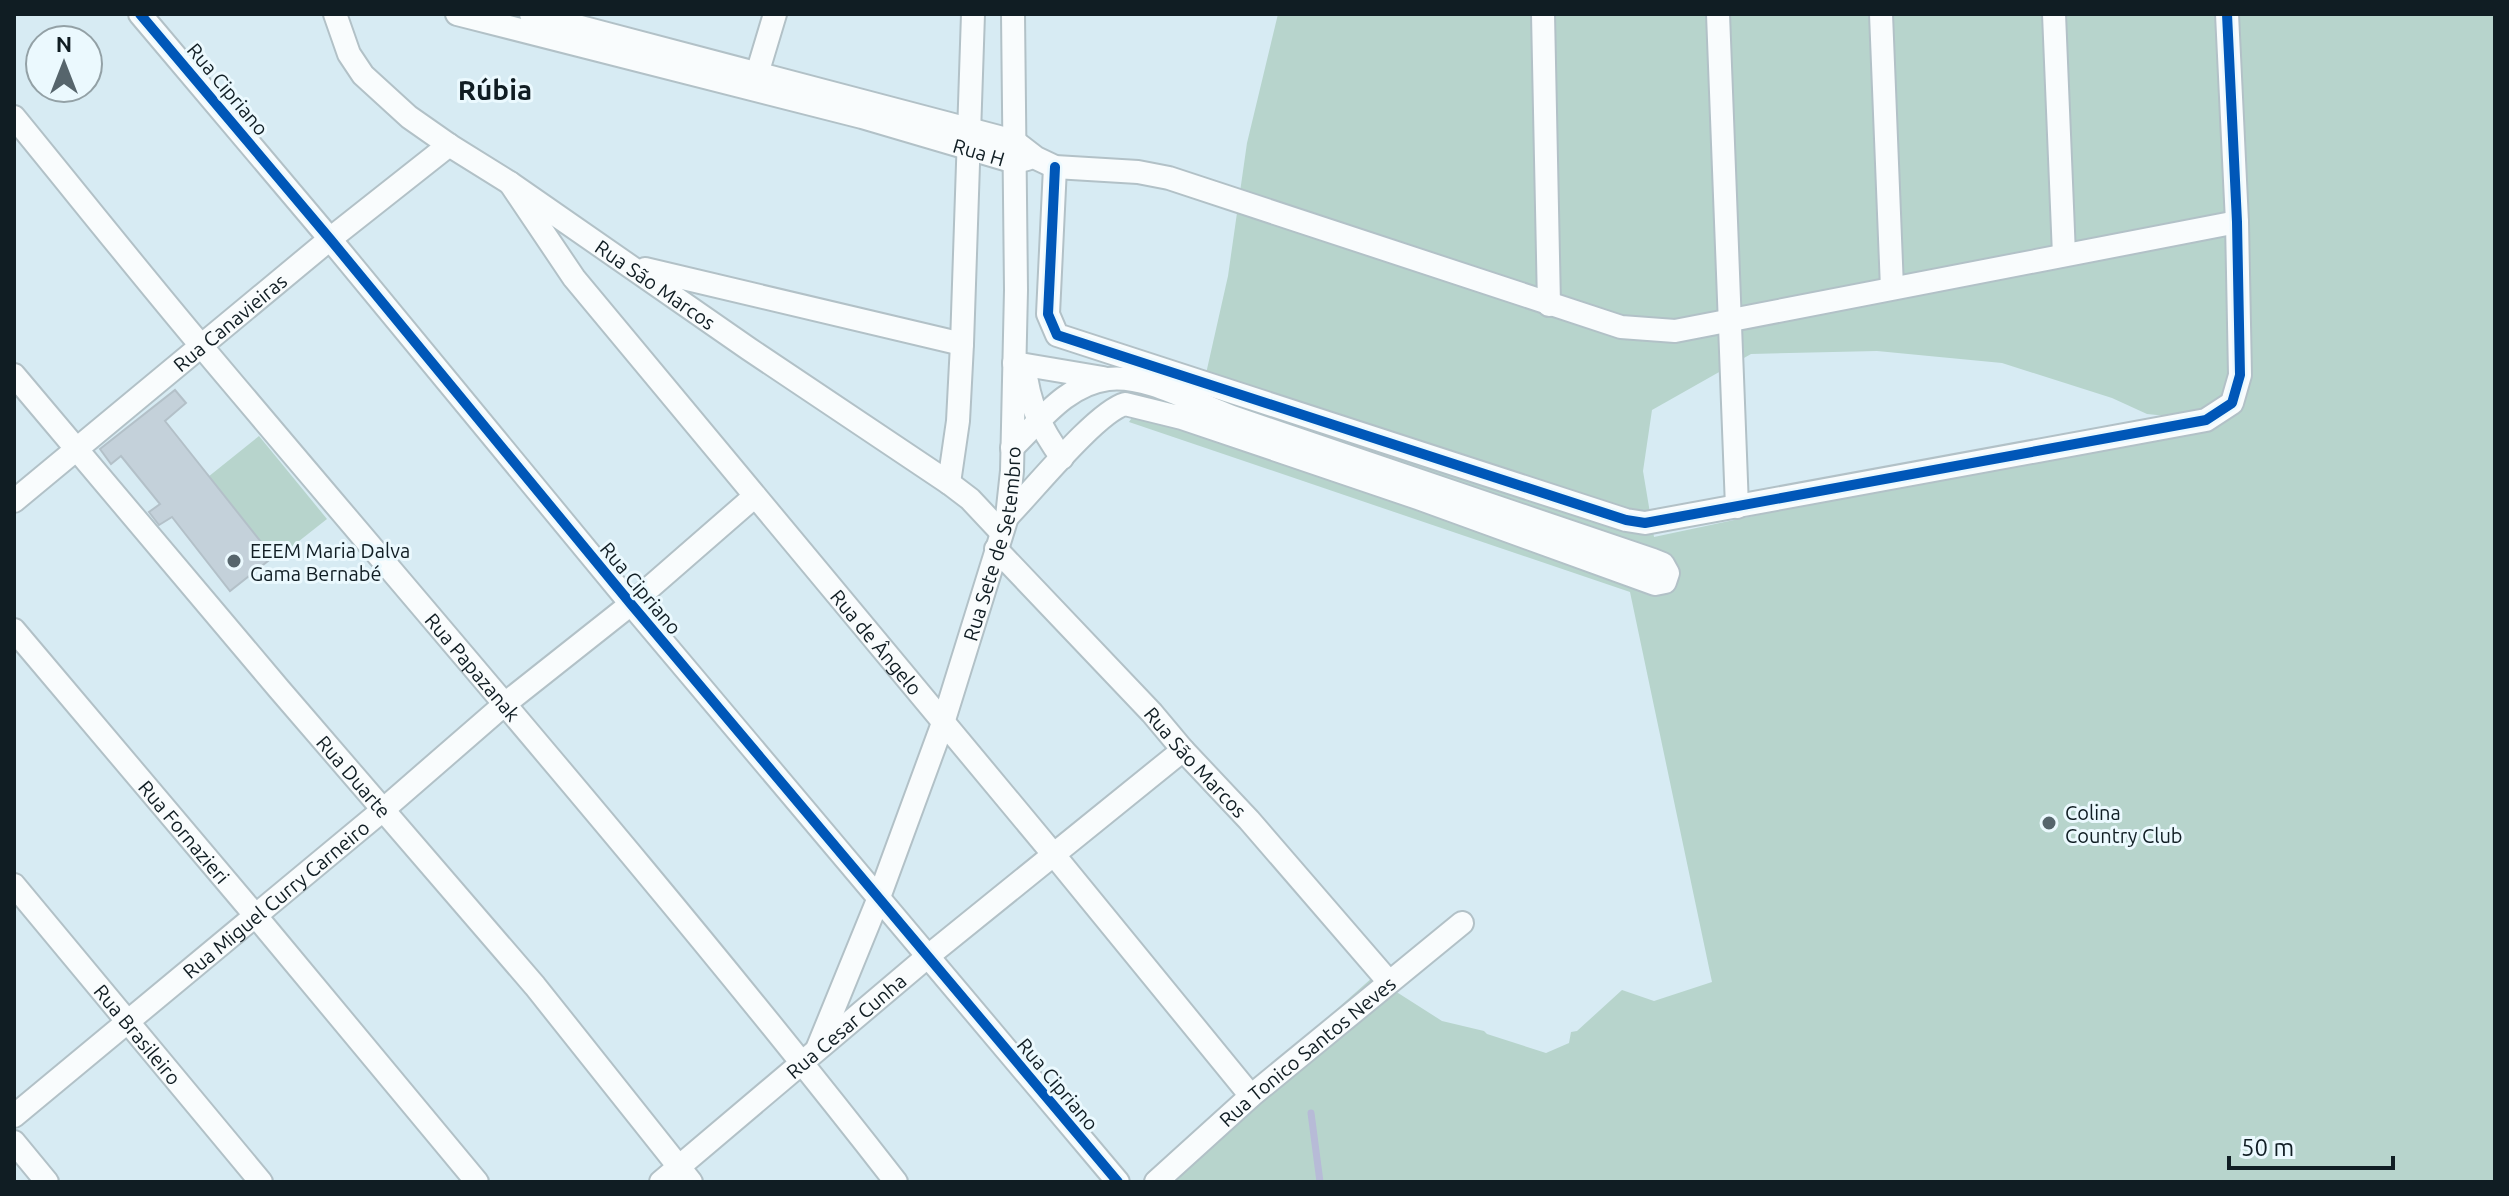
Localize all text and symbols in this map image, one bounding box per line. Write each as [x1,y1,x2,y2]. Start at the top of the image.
north arrow [24,24,104,104]
text: N [56,31,72,56]
street label: Rua Cipriano [183,38,273,140]
district label: Rúbia [458,74,532,105]
street label: Rua H [951,133,1008,170]
street label: Rua São Marcos [591,235,720,334]
street label: Rua Canavieiras [168,269,291,376]
street label: Rua Sete de Setembro [958,446,1024,644]
street label: Rua Cipriano [596,537,686,639]
place label: EEEM Maria Dalva Gama Bernabé [250,539,410,585]
marker: EEEM Maria Dalva Gama Bernabé [225,552,243,570]
street label: Rua de Ângelo [826,585,927,699]
street label: Rua Papazanak [421,608,525,725]
street label: Rua São Marcos [1140,702,1252,822]
street label: Rua Duarte [312,730,396,822]
street label: Rua Fornazieri [134,775,235,888]
place label: Colina Country Club [2065,801,2183,847]
marker: Colina Country Club [2040,814,2058,832]
street label: Rua Miguel Curry Carneiro [178,815,373,983]
street label: Rua Cesar Cunha [781,969,910,1083]
street label: Rua Tonico Santos Neves [1214,971,1400,1131]
street label: Rua Brasileiro [90,979,186,1089]
street label: Rua Cipriano [1013,1033,1103,1135]
scale bar [2229,1120,2393,1170]
text: 50 m [2241,1134,2294,1161]

